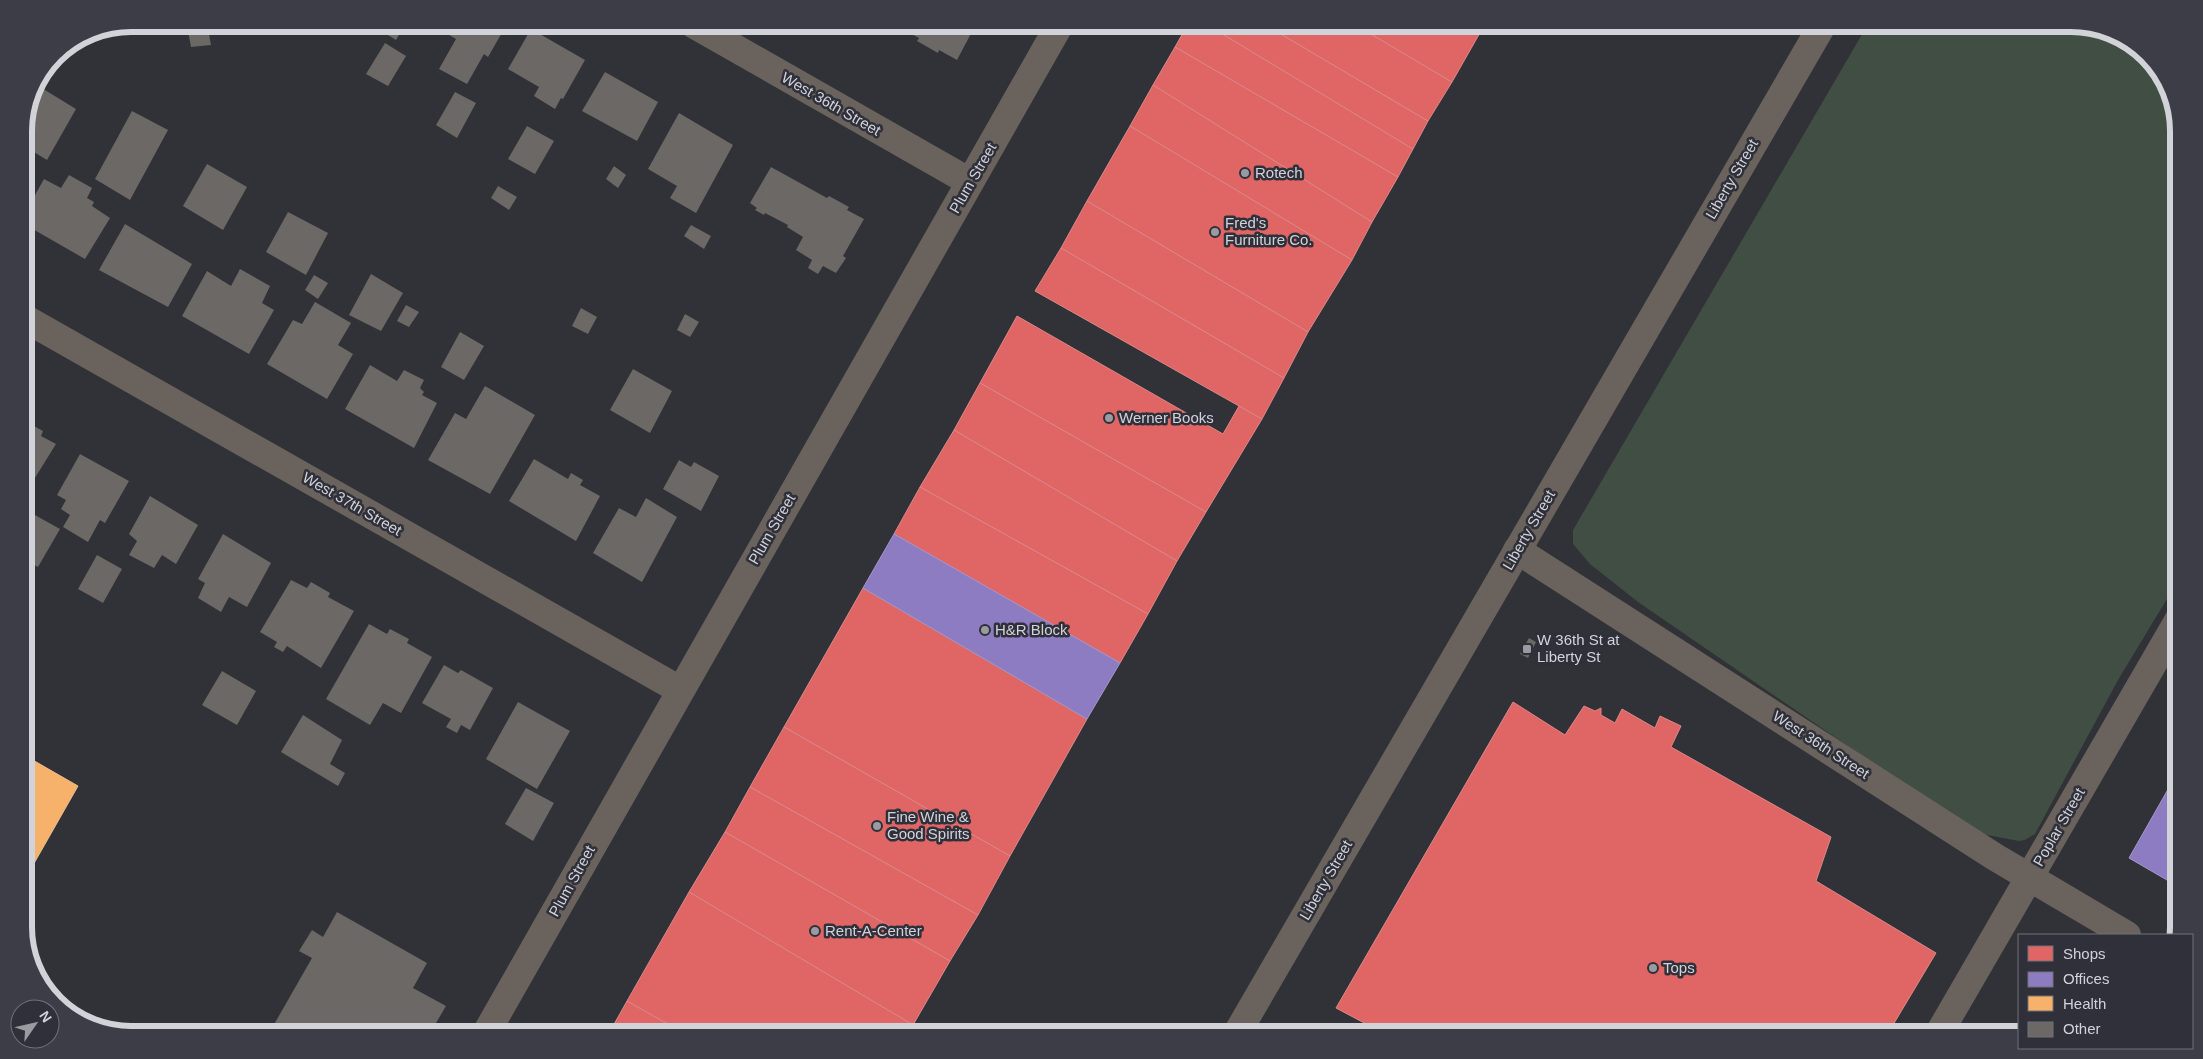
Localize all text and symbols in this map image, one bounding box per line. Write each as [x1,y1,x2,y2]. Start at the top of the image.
street label: West 36th Street [779,68,884,139]
street label: Liberty Street [1702,135,1762,222]
street label: Plum Street [946,139,1000,216]
place label: Rotech [1255,164,1303,181]
marker: Rotech [1239,167,1251,179]
place label: Fred's Furniture Co. [1225,214,1313,248]
marker: Fred's Furniture Co. [1209,226,1221,238]
place label: Werner Books [1119,409,1214,426]
marker: Werner Books [1103,412,1115,424]
street label: West 37th Street [300,468,405,539]
street label: Liberty Street [1499,486,1559,573]
street label: Plum Street [745,490,799,567]
place label: H&R Block [995,621,1068,638]
marker: H&R Block [979,624,991,636]
place label: W 36th St at Liberty St [1537,631,1620,665]
marker: W 36th St at Liberty St [1521,643,1533,655]
street label: West 36th Street [1770,707,1873,783]
street label: Poplar Street [2029,784,2088,869]
place label: Fine Wine & Good Spirits [887,808,970,842]
marker: Fine Wine & Good Spirits [871,820,883,832]
street label: Liberty Street [1296,836,1356,923]
street label: Plum Street [545,842,598,919]
place label: Rent-A-Center [825,922,922,939]
marker: Rent-A-Center [809,925,821,937]
legend [2018,934,2193,1049]
text: Shops [2063,945,2106,962]
place label: Tops [1663,959,1695,976]
marker: Tops [1647,962,1659,974]
text: Offices [2063,970,2109,987]
text: Health [2063,995,2106,1012]
north arrow [10,999,60,1049]
text: N [36,1008,55,1025]
text: Other [2063,1020,2101,1037]

